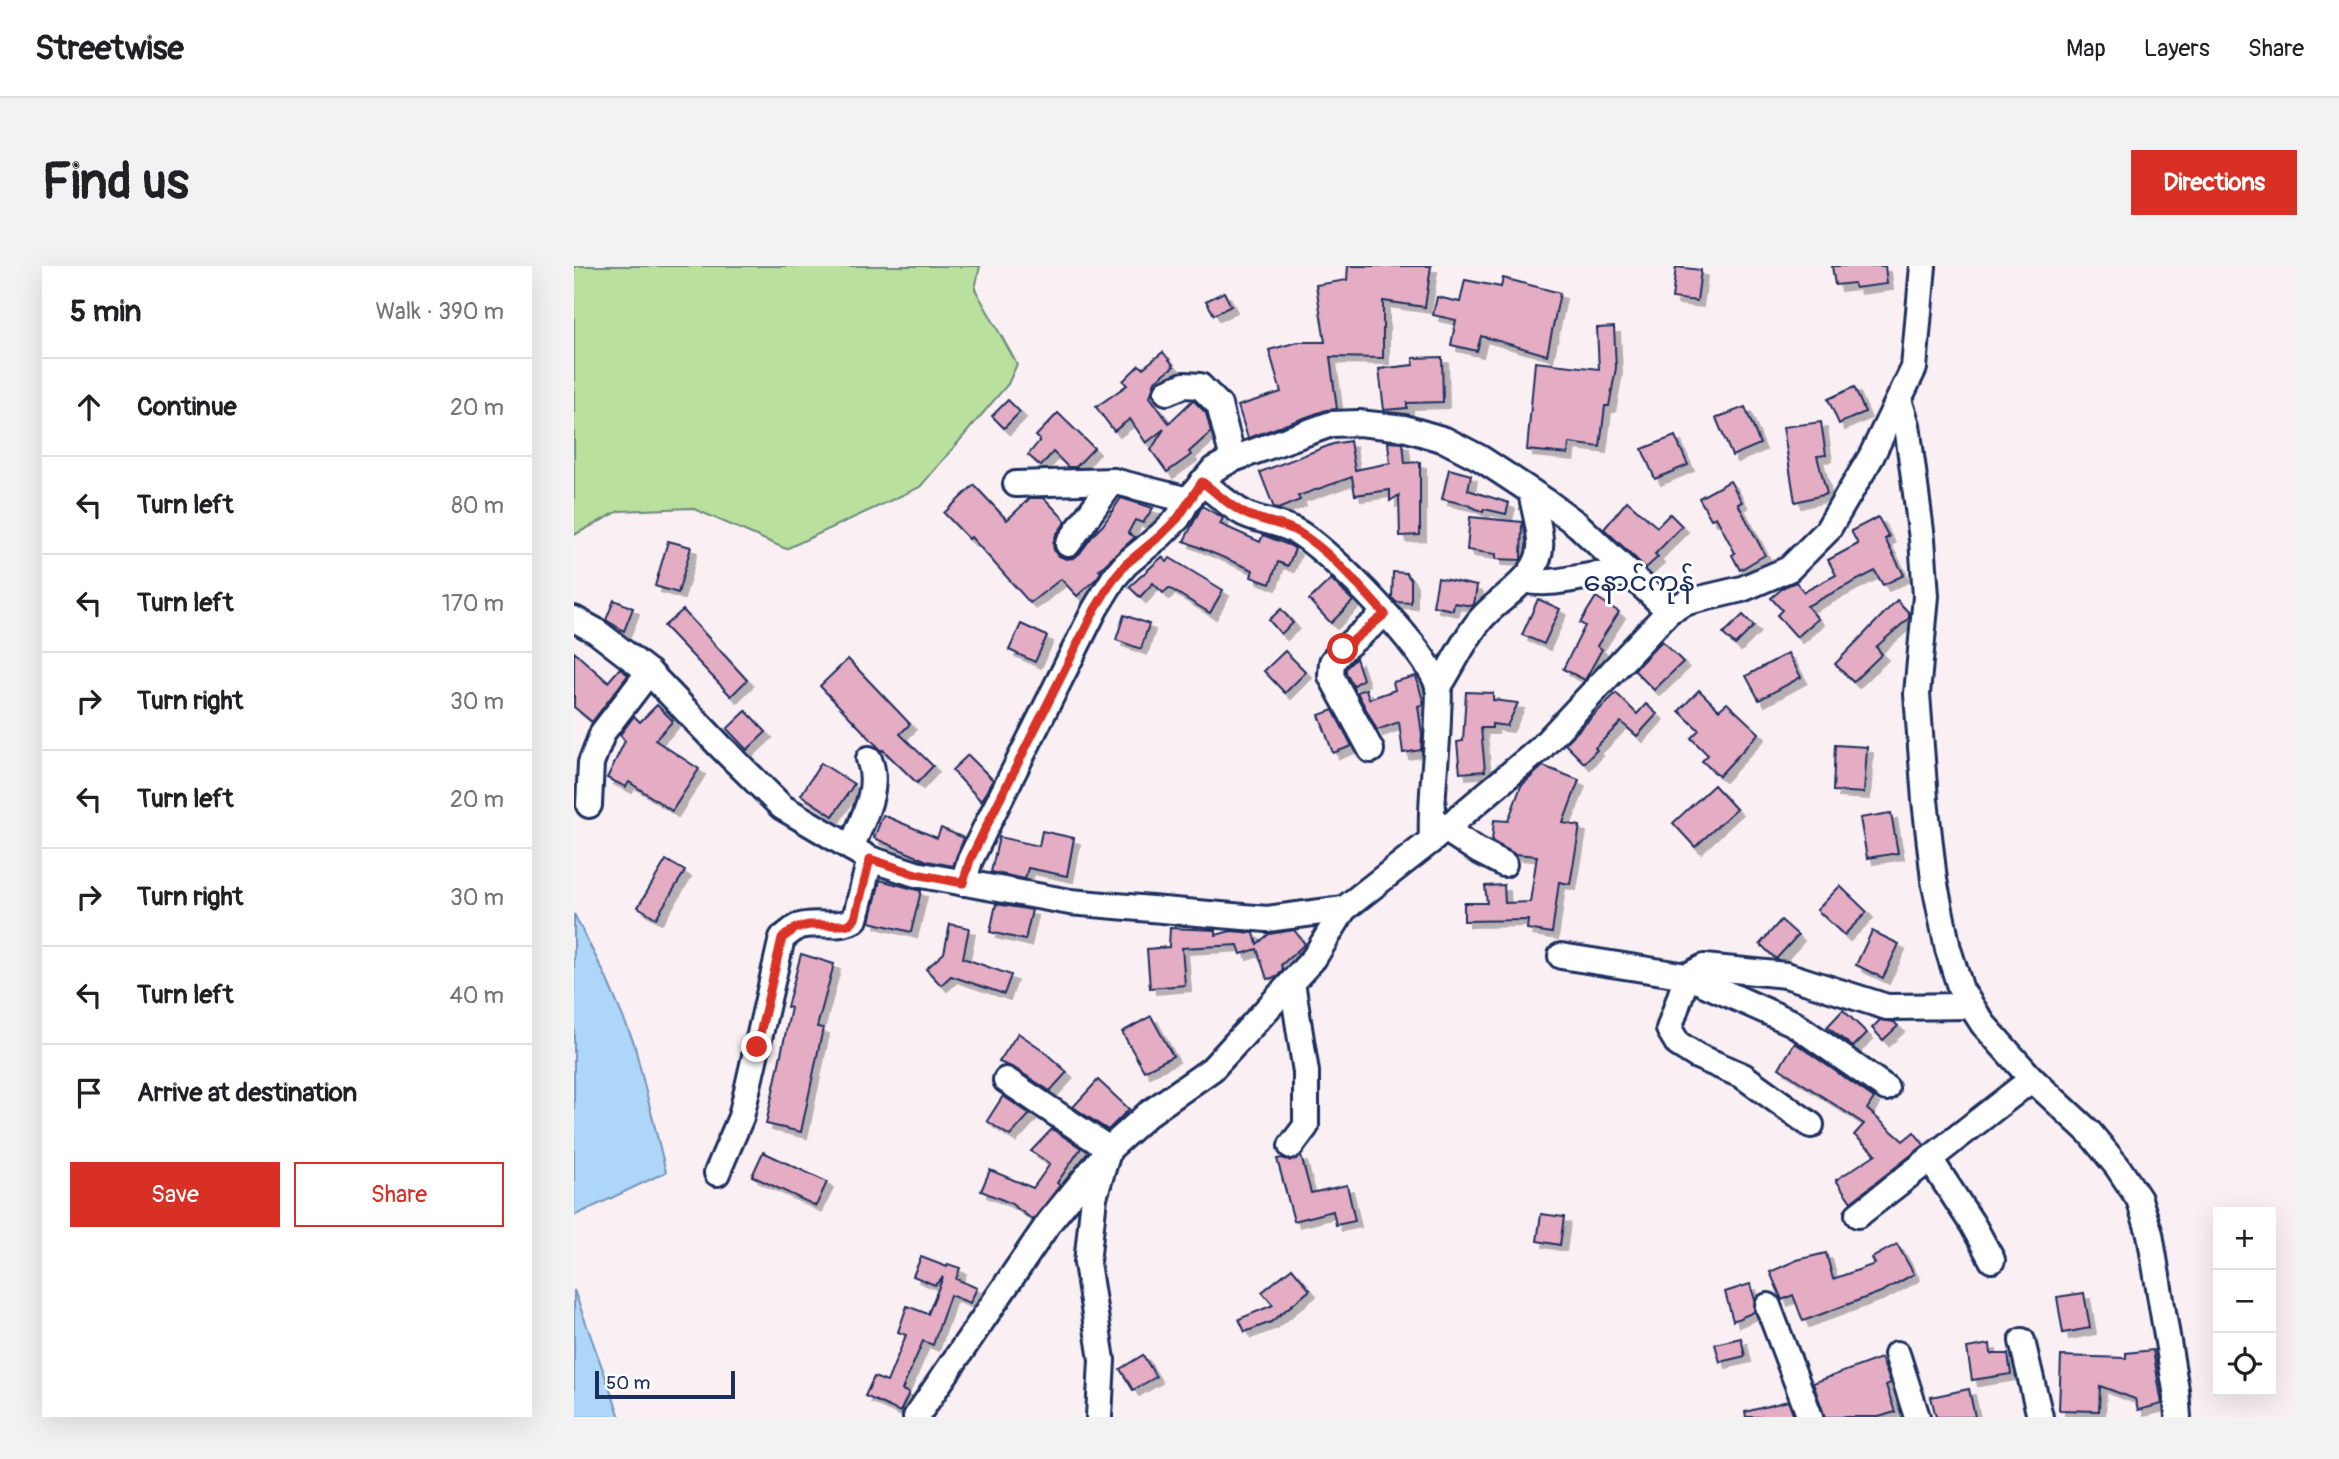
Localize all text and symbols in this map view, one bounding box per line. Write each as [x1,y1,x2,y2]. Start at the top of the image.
text: Streetwise [35,28,184,69]
text: Map [2066,34,2106,63]
text: Layers [2144,34,2210,63]
text: Share [2248,34,2304,63]
button: Directions [2131,150,2297,215]
text: Find us [42,152,189,213]
text: 5 min [70,293,141,330]
text: Walk · 390 m [375,297,504,326]
icon: ahead [70,388,108,426]
text: Continue [137,391,237,423]
text: 20 m [450,393,504,422]
icon: left [70,486,108,524]
text: Turn left [137,489,233,521]
text: 80 m [451,491,504,520]
district label: နောင်ကုန် [1583,563,1695,604]
icon: left [70,584,108,622]
text: Turn left [137,587,233,619]
text: 170 m [442,589,504,618]
route start [1327,633,1358,664]
icon: right [70,682,108,720]
text: Turn right [137,685,243,717]
text: 30 m [450,687,504,716]
icon: left [70,780,108,818]
text: Turn left [137,783,233,815]
text: 20 m [450,785,504,814]
icon: right [70,878,108,916]
text: Turn right [137,881,243,913]
text: 30 m [450,883,504,912]
icon: left [70,976,108,1014]
text: Turn left [137,979,233,1011]
text: 40 m [450,981,504,1010]
route end [741,1031,772,1062]
icon: arrive [70,1074,108,1112]
text: Arrive at destination [137,1077,357,1109]
button: Save [70,1162,280,1227]
button: Share [294,1162,504,1227]
map controls [2213,1207,2276,1396]
button: + [2213,1207,2276,1270]
button: − [2213,1270,2276,1333]
button: locate [2213,1333,2276,1396]
scale bar [595,1368,735,1400]
text: 50 m [606,1371,650,1395]

